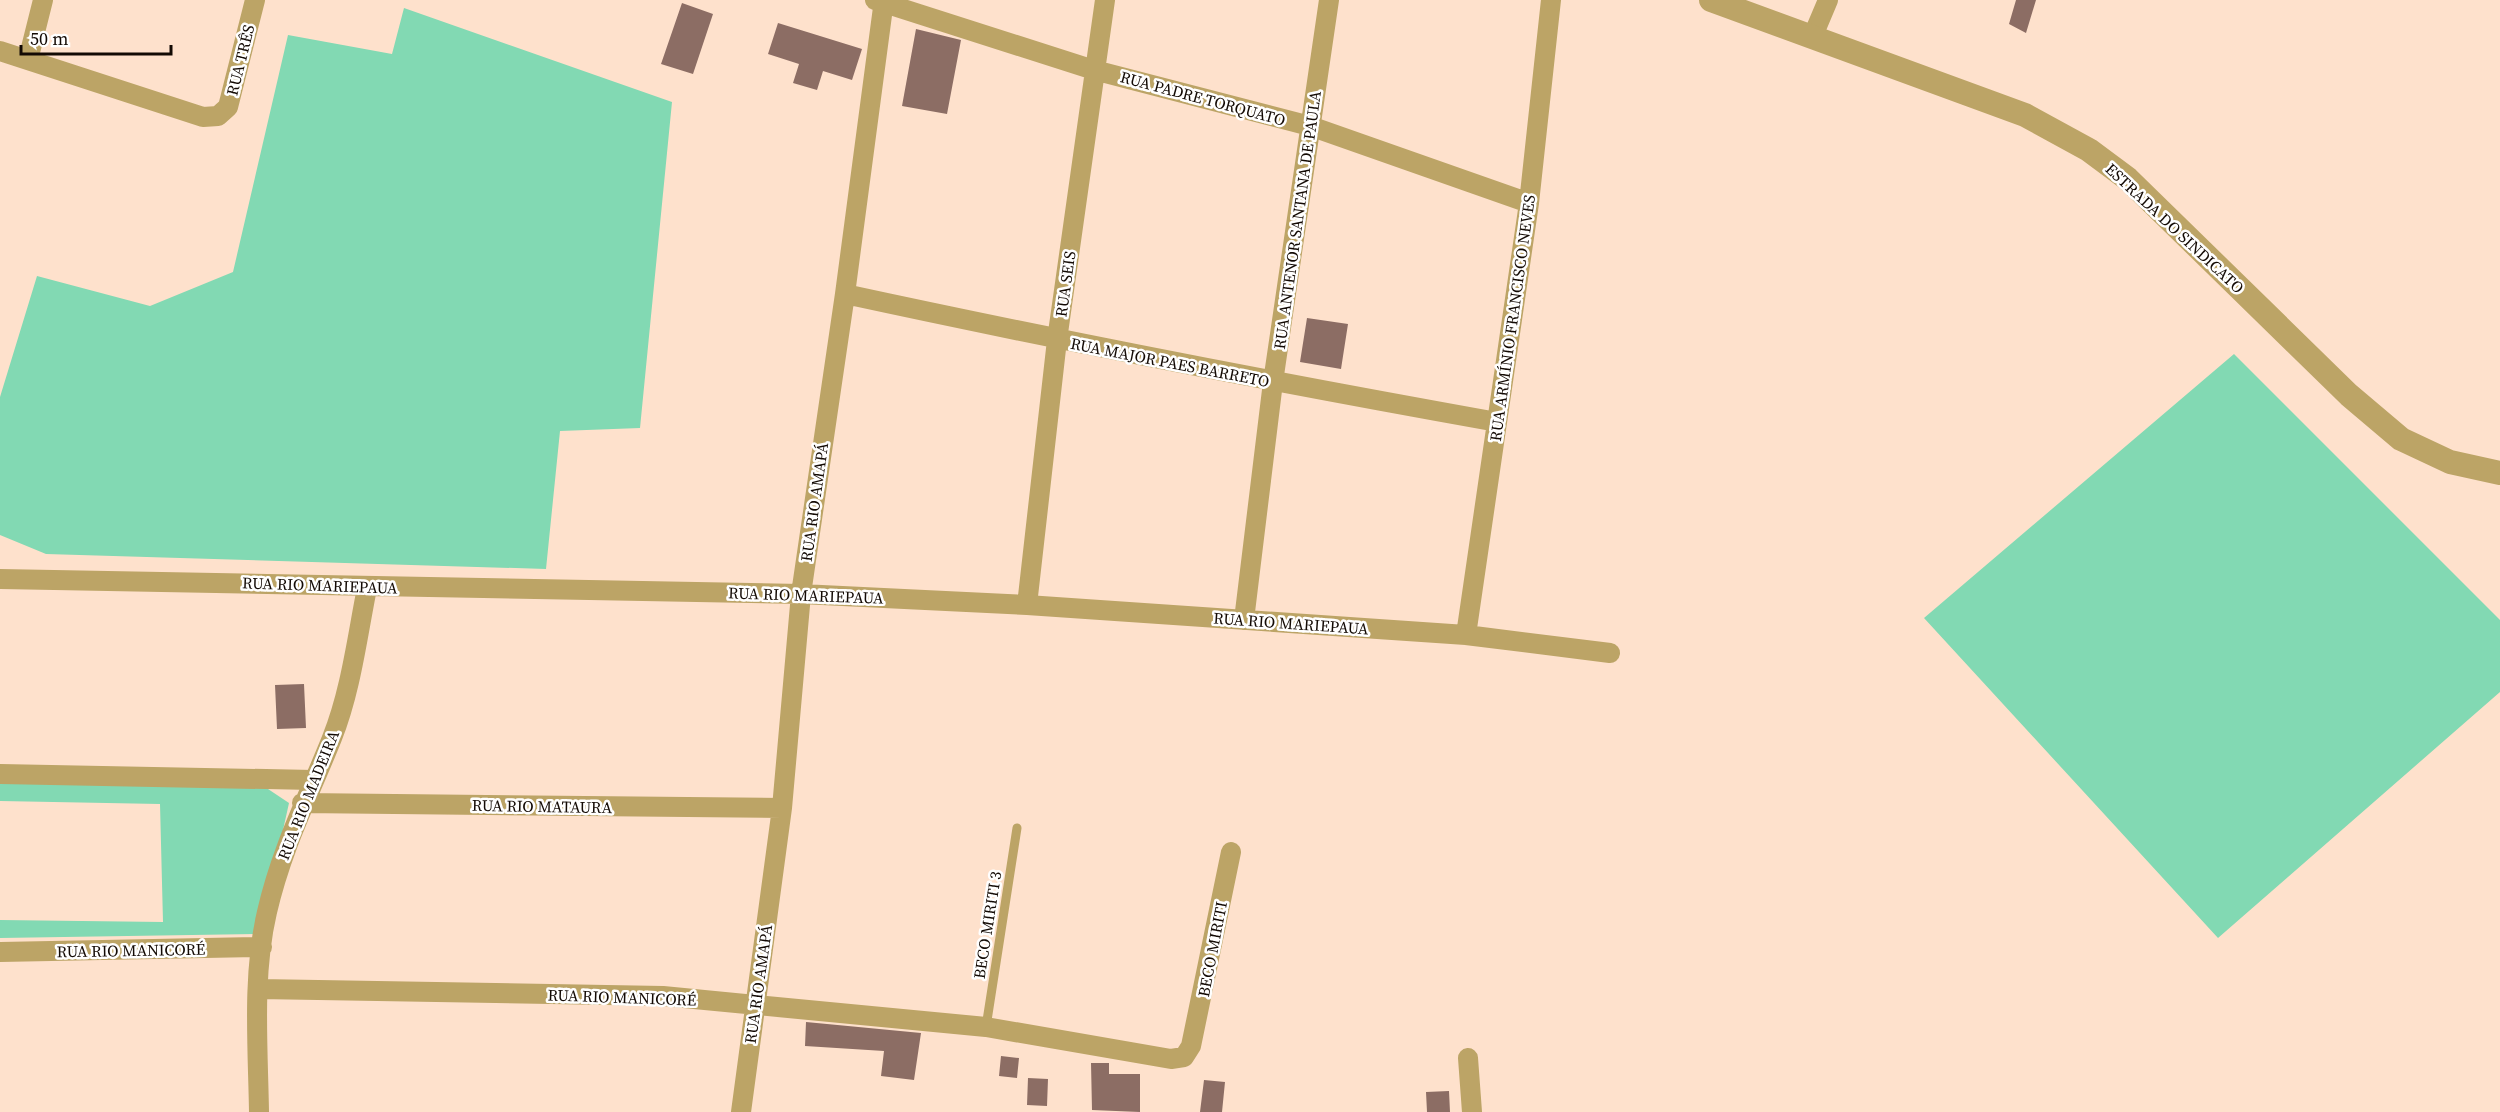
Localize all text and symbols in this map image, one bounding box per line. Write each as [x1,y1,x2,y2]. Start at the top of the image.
scale bar [21,18,171,56]
street label: RUA TRÊS [221,22,259,98]
text: 50 m [30,26,68,51]
street label: RUA PADRE TORQUATO [1118,65,1288,131]
street label: RUA ANTENOR SANTANA DE PAULA [1268,89,1326,351]
street label: ESTRADA DO SINDICATO [2101,158,2249,298]
street label: RUA ARMÍNIO FRANCISCO NEVES [1484,193,1540,443]
street label: RUA SEIS [1049,250,1081,318]
street label: RUA MAJOR PAES BARRETO [1069,332,1271,392]
street label: RUA RIO AMAPÁ [795,441,833,563]
street label: RUA RIO MARIEPAUA [242,571,398,599]
street label: RUA RIO MARIEPAUA [728,581,884,609]
street label: RUA RIO MARIEPAUA [1213,607,1370,639]
street label: RUA RIO MADEIRA [272,726,344,863]
street label: RUA RIO MATAURA [472,794,613,818]
street label: BECO MIRITI 3 [968,870,1006,980]
street label: BECO MIRITI [1192,899,1232,999]
street label: RUA RIO AMAPÁ [739,923,777,1045]
street label: RUA RIO MANICORÉ [56,938,206,962]
street label: RUA RIO MANICORÉ [547,983,697,1011]

